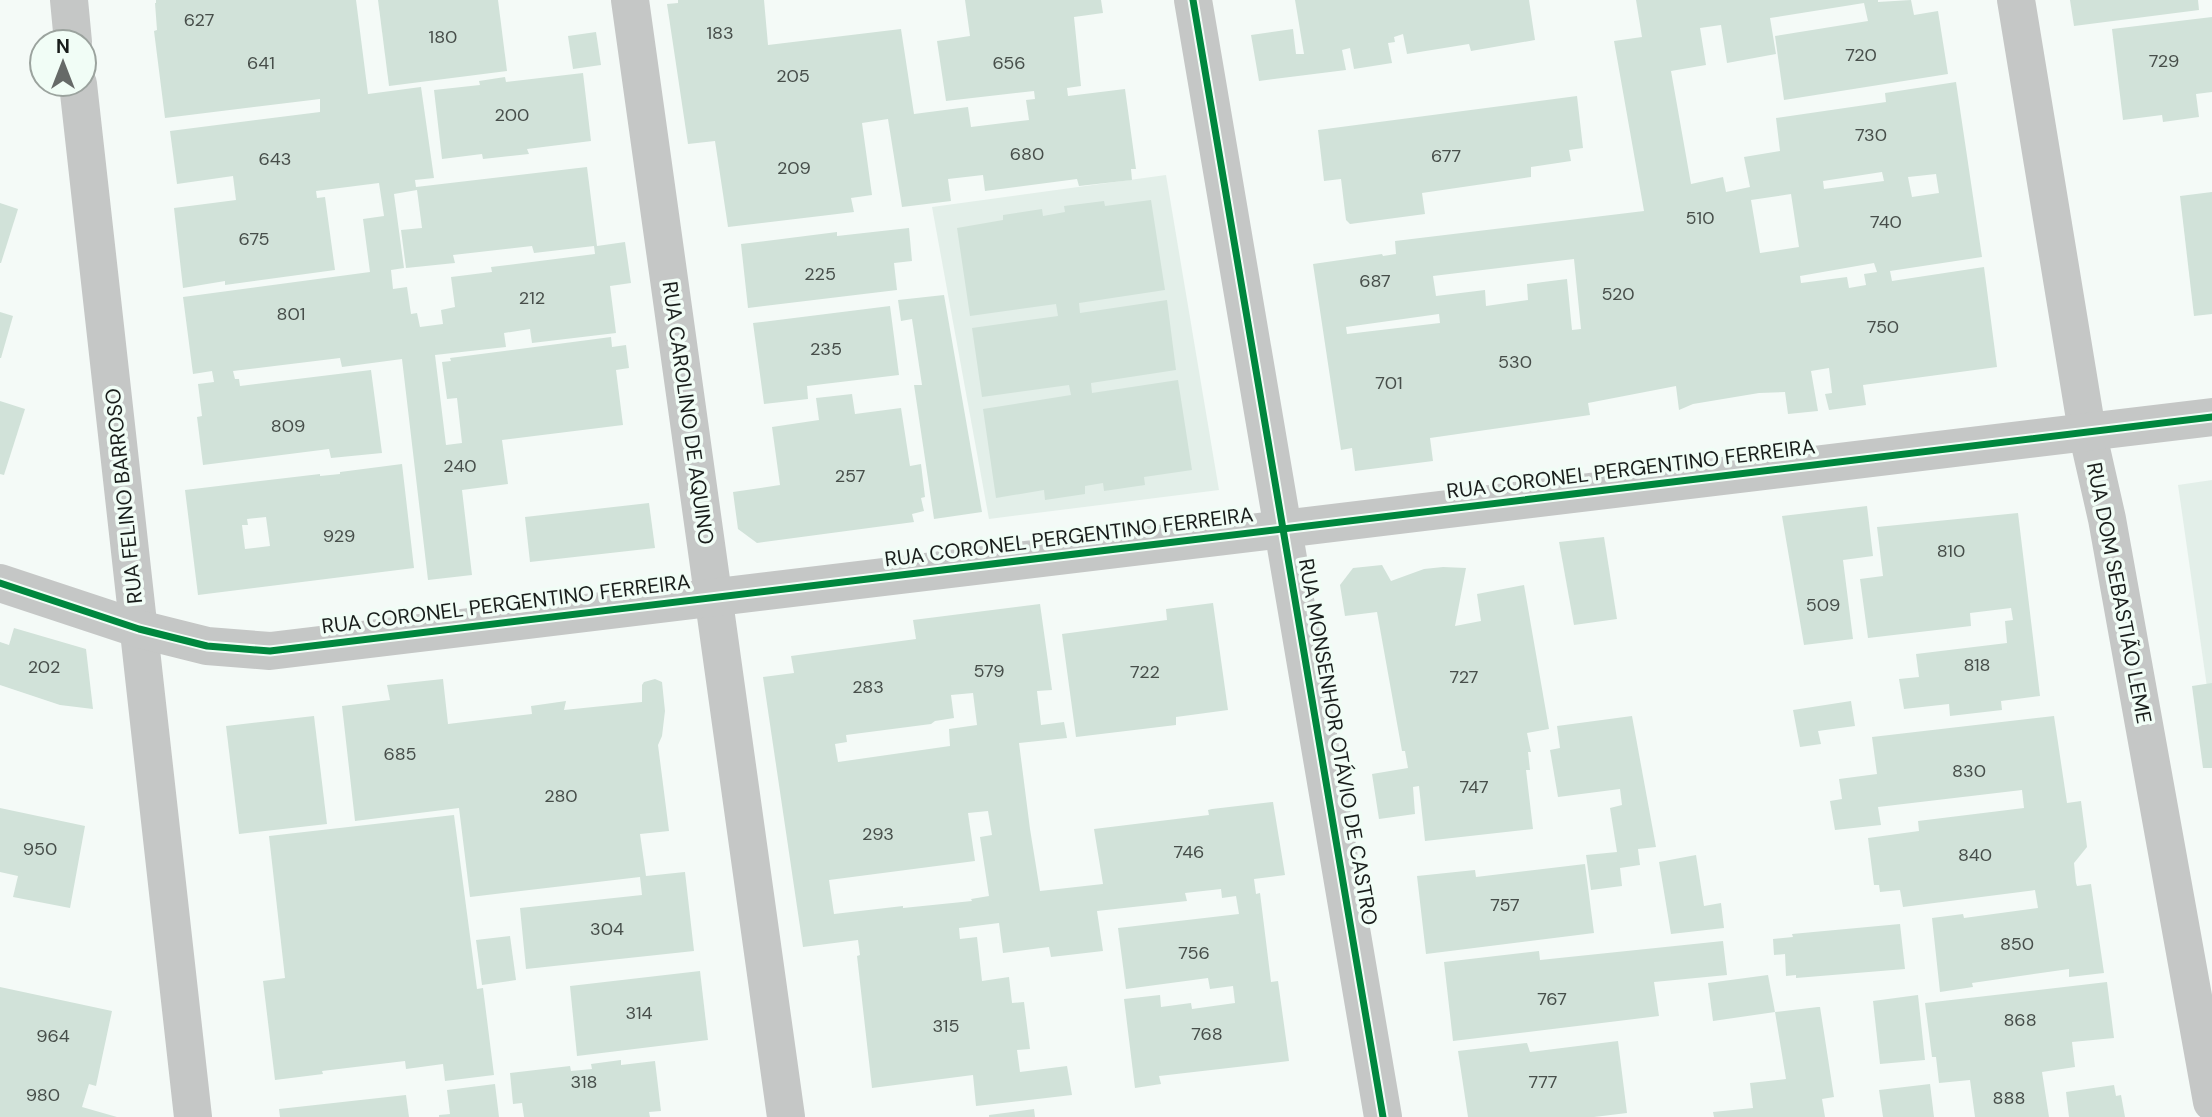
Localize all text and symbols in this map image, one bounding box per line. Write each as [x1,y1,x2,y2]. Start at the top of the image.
house number: 627 [184,8,214,32]
house number: 183 [706,21,734,45]
house number: 180 [429,25,457,49]
north arrow [28,28,98,98]
text: N [56,34,70,59]
house number: 720 [1845,43,1877,67]
house number: 729 [2149,49,2179,73]
house number: 641 [247,51,275,75]
house number: 656 [992,51,1026,75]
house number: 205 [776,64,810,88]
house number: 200 [495,103,529,127]
house number: 730 [1855,123,1887,147]
house number: 680 [1010,142,1044,166]
house number: 677 [1431,144,1461,168]
house number: 643 [259,147,291,171]
house number: 209 [777,156,811,180]
house number: 510 [1686,206,1714,230]
house number: 740 [1870,210,1902,234]
house number: 675 [239,227,269,251]
house number: 225 [804,262,836,286]
house number: 687 [1359,269,1391,293]
street label: RUA CAROLINO DE AQUINO [656,280,720,546]
house number: 520 [1601,282,1635,306]
house number: 212 [519,286,545,310]
house number: 801 [277,302,305,326]
house number: 750 [1867,315,1899,339]
house number: 235 [810,337,842,361]
house number: 530 [1498,350,1532,374]
house number: 701 [1375,371,1403,395]
street label: RUA FELINO BARROSO [99,387,149,605]
house number: 809 [271,414,305,438]
street label: RUA CORONEL PERGENTINO FERREIRA [1445,432,1817,506]
house number: 240 [443,454,477,478]
street label: RUA DOM SEBASTIÃO LEME [2080,460,2158,726]
house number: 257 [835,464,865,488]
street label: RUA CORONEL PERGENTINO FERREIRA [883,500,1255,574]
house number: 929 [323,524,355,548]
house number: 810 [1937,539,1965,563]
street label: RUA MONSENHOR OTÁVIO DE CASTRO [1292,556,1384,928]
street label: RUA CORONEL PERGENTINO FERREIRA [320,567,692,641]
house number: 509 [1806,593,1840,617]
house number: 818 [1963,653,1991,677]
house number: 202 [28,655,60,679]
house number: 579 [973,659,1005,683]
house number: 722 [1130,660,1160,684]
house number: 727 [1450,665,1478,689]
house number: 283 [852,675,884,699]
house number: 685 [383,742,417,766]
house number: 830 [1952,759,1986,783]
house number: 747 [1459,775,1489,799]
house number: 280 [544,784,578,808]
house number: 293 [862,822,894,846]
house number: 950 [23,837,57,861]
house number: 746 [1174,840,1204,864]
house number: 840 [1958,843,1992,867]
house number: 757 [1490,893,1520,917]
house number: 304 [590,917,624,941]
house number: 850 [2000,932,2034,956]
house number: 756 [1178,941,1210,965]
house number: 767 [1537,987,1567,1011]
house number: 314 [626,1001,653,1025]
house number: 868 [2003,1008,2037,1032]
house number: 315 [933,1014,959,1038]
house number: 768 [1191,1022,1223,1046]
house number: 964 [36,1024,70,1048]
house number: 318 [571,1070,597,1094]
house number: 777 [1529,1070,1557,1094]
house number: 980 [26,1083,60,1107]
house number: 888 [1993,1086,2025,1110]

